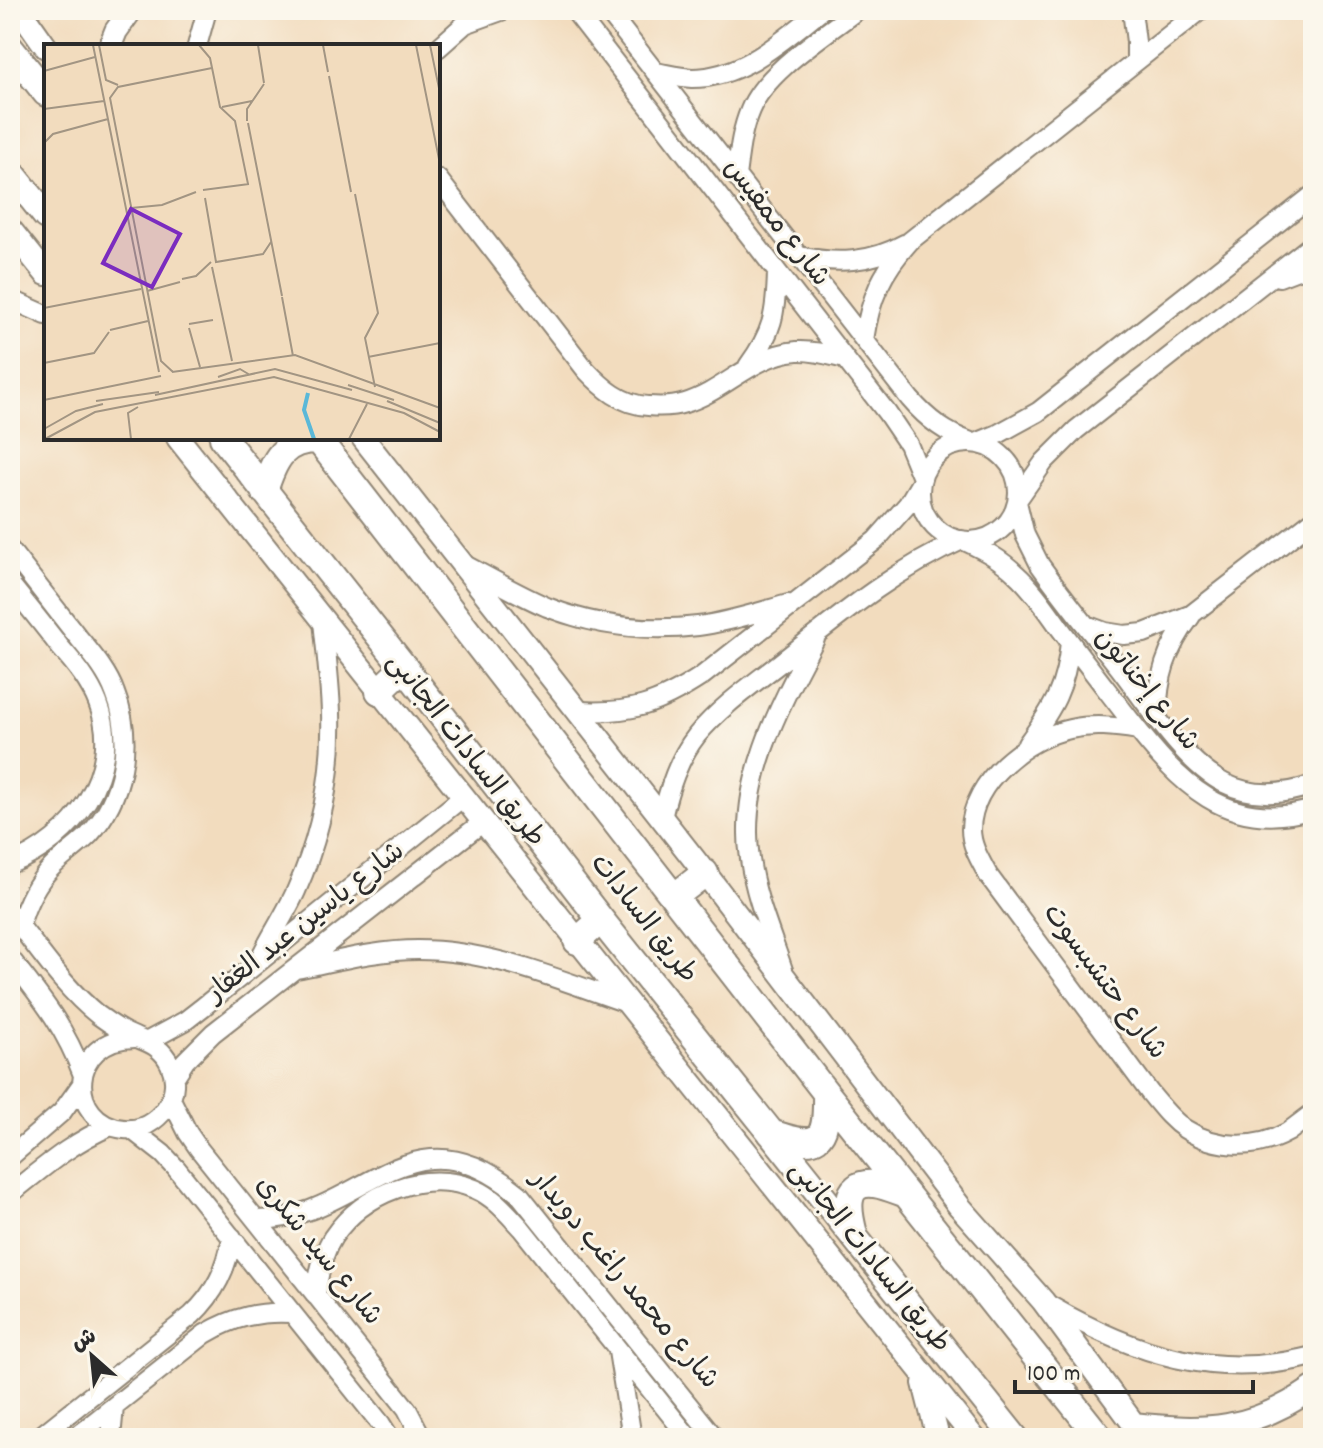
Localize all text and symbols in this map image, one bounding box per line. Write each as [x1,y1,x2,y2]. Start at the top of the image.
inset map [44,44,440,440]
street label: شارع ممفيس [712,151,838,297]
street label: شارع إخناتون [1083,621,1207,761]
street label: طريق السادات الجانبى [375,645,553,857]
street label: شارع ياسين عبد الغفار [198,834,415,1016]
street label: طريق السادات [578,846,706,994]
street label: شارع حتشبسوت [1031,896,1175,1070]
street label: طريق السادات الجانبى [777,1153,959,1363]
street label: شارع محمد راغب دويدار [518,1161,727,1399]
street label: شارع سيد شكرى [244,1168,390,1336]
north arrow [52,1316,132,1396]
text: ش [67,1322,102,1361]
scale bar [1015,1344,1253,1394]
text: 100 m [1027,1358,1080,1392]

